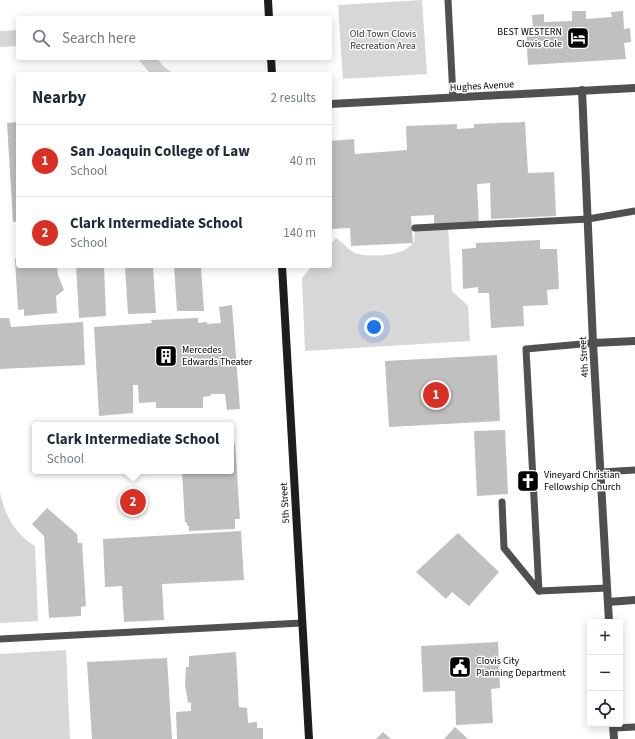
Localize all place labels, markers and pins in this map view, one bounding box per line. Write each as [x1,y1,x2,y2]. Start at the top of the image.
place label: BEST WESTERN Clovis Cole [497,25,562,51]
hotel icon: BEST WESTERN Clovis Cole [565,25,591,51]
building icon: Mercedes Edwards Theater [153,343,179,369]
place label: Mercedes Edwards Theater [182,343,253,369]
pin: 1 [423,380,449,410]
church icon: Vineyard Christian Fellowship Church [515,468,541,494]
place label: Vineyard Christian Fellowship Church [544,468,621,494]
pin: 2 [120,487,146,517]
public building icon: Clovis City Planning Department [447,654,473,680]
place label: Clovis City Planning Department [476,654,566,680]

